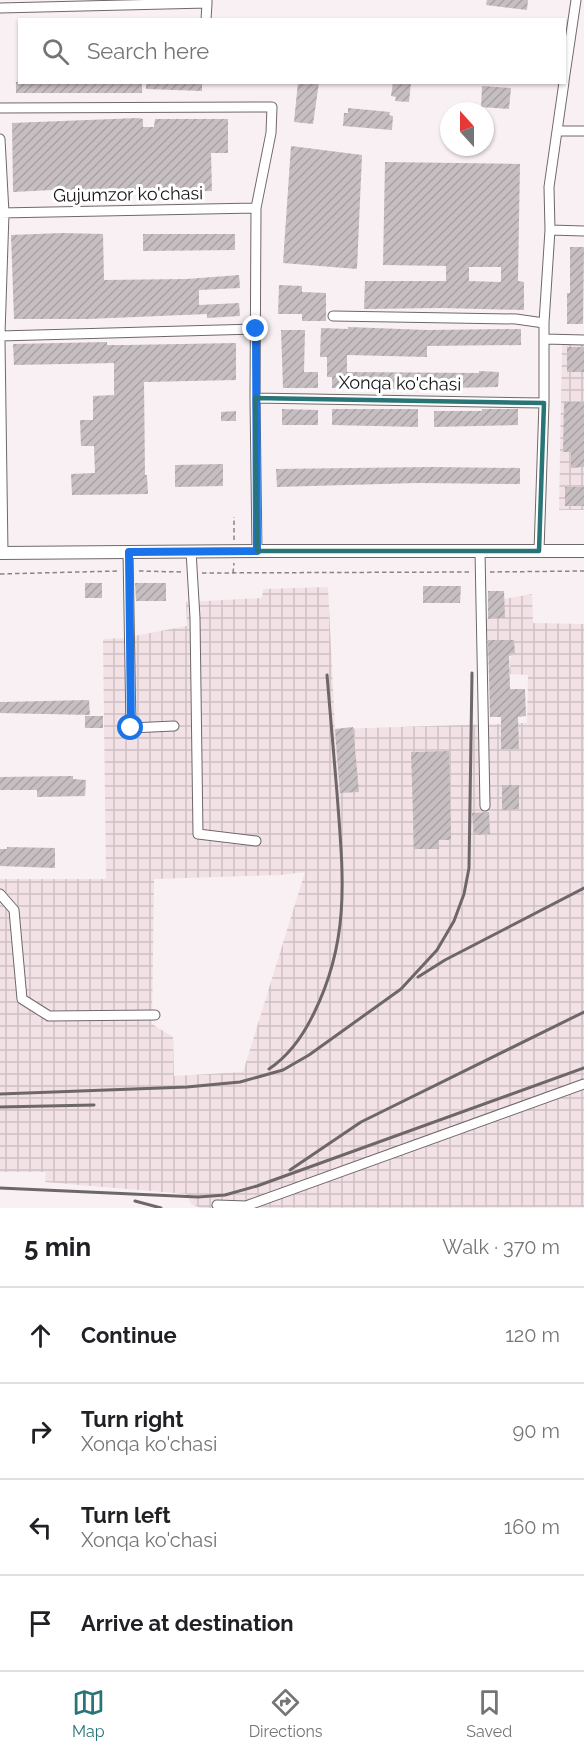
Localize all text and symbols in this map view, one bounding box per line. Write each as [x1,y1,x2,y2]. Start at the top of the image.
search box [18,18,566,84]
icon: search [39,35,72,68]
text: Search here [87,38,209,64]
north arrow [440,102,494,156]
street label: Gujumzor ko'chasi [53,182,203,206]
route end [242,315,268,341]
street label: Xonqa ko'chasi [338,371,462,395]
route start [117,714,143,740]
text: 5 min [24,1232,91,1262]
text: Walk · 370 m [442,1235,560,1259]
icon: ahead [24,1319,57,1352]
text: Continue [81,1322,177,1348]
text: 120 m [505,1323,560,1347]
text: Turn right [81,1406,184,1432]
icon: right [24,1415,57,1448]
text: 90 m [513,1419,560,1443]
text: Xonqa ko'chasi [81,1432,217,1456]
text: Turn left [81,1502,171,1528]
icon: left [24,1511,57,1544]
text: 160 m [504,1515,560,1539]
text: Xonqa ko'chasi [81,1528,217,1552]
icon: arrive [24,1607,57,1640]
text: Arrive at destination [81,1610,294,1636]
tab: Map [72,1686,105,1741]
tab: Directions [249,1686,323,1741]
tab: Saved [466,1686,512,1741]

